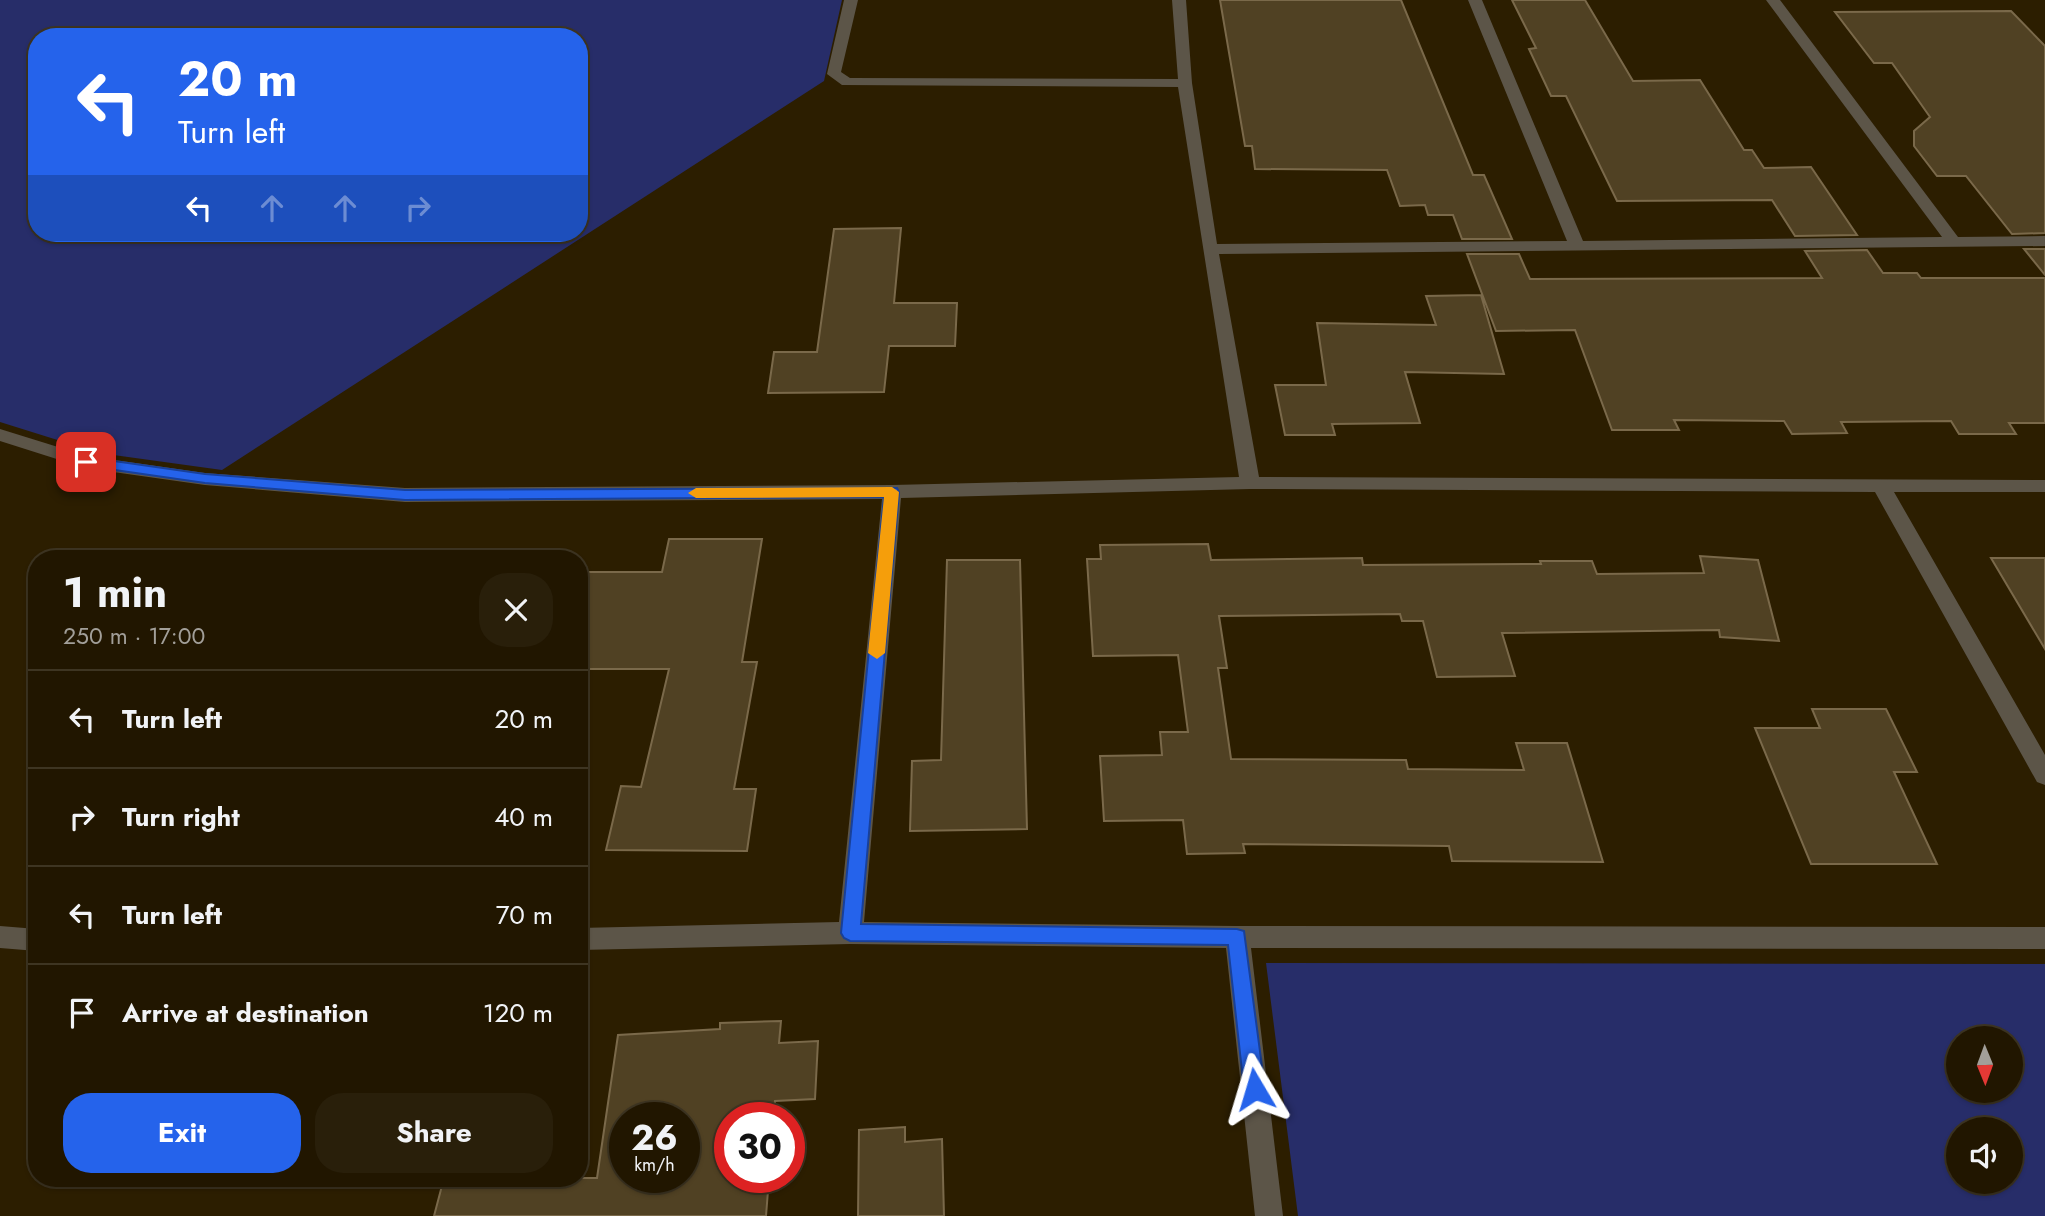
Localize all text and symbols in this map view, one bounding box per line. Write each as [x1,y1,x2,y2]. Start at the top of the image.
text: 20 m [178,44,297,114]
icon: left [63,56,154,147]
text: Turn left [178,109,285,155]
icon: left [180,189,218,227]
icon: ahead [253,189,291,227]
icon: ahead [326,189,364,227]
icon: right [399,189,437,227]
pin [56,432,116,492]
icon: arrive [67,443,105,481]
text: 1 min [63,562,167,623]
button: close [479,573,553,647]
text: 250 m · 17:00 [63,619,205,653]
icon: left [63,700,101,738]
text: Turn left [122,700,222,738]
text: 20 m [495,700,553,738]
icon: right [63,798,101,836]
text: Turn right [122,798,240,836]
text: 40 m [494,798,553,836]
icon: left [63,896,101,934]
text: Turn left [122,896,222,934]
text: 70 m [496,896,553,934]
icon: arrive [63,994,101,1032]
text: Arrive at destination [122,994,369,1032]
text: 120 m [483,994,553,1032]
north arrow [1946,1026,2023,1102]
map controls [1946,1026,2023,1194]
position arrow [1218,1052,1292,1126]
button: Exit [63,1093,301,1173]
button: Share [315,1093,553,1173]
speed limit sign: 30 [714,1102,805,1193]
text: 26 [631,1113,678,1163]
button: sound [1946,1117,2023,1194]
text: km/h [634,1152,675,1178]

